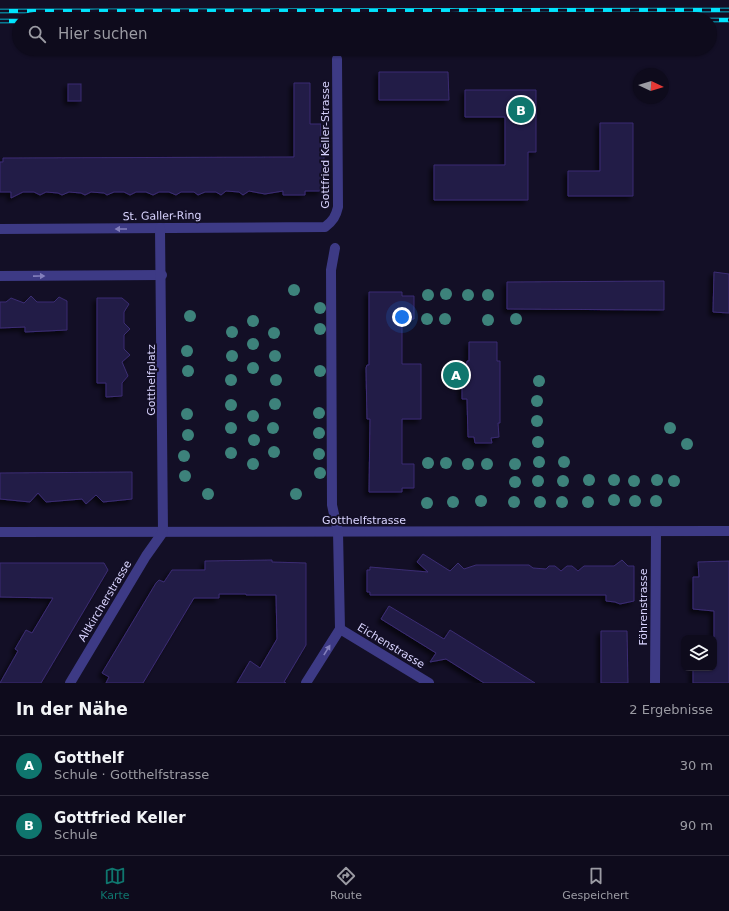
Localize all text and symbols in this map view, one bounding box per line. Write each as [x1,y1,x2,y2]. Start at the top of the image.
search box [12,12,717,56]
icon: search [26,23,48,45]
text: Hier suchen [58,25,147,43]
north arrow [633,68,669,104]
street label: Gottfried Keller-Strasse [319,81,332,209]
pin: B [508,95,534,125]
street label: St. Galler-Ring [122,209,202,223]
one-way arrow [114,226,127,232]
one-way arrow [33,273,46,279]
your location [392,307,412,327]
street label: Gotthelfplatz [145,344,158,416]
pin: A [443,360,469,390]
street label: Gotthelfstrasse [322,514,406,527]
street label: Altkircherstrasse [76,558,134,644]
street label: Föhrenstrasse [637,568,650,646]
street label: Eichenstrasse [355,621,427,671]
map controls [681,635,717,671]
button: layers [681,635,717,671]
one-way arrow [323,645,331,655]
text: In der Nähe [16,699,128,719]
text: 2 Ergebnisse [629,702,713,717]
text: Gotthelf [54,749,123,767]
text: A [24,758,34,773]
text: 30 m [680,758,713,773]
text: Schule · Gotthelfstrasse [54,767,209,782]
text: Gottfried Keller [54,809,186,827]
text: B [24,818,34,833]
text: 90 m [680,818,713,833]
text: Schule [54,827,98,842]
tab: Karte [100,865,130,902]
tab: Route [330,865,362,902]
tab: Gespeichert [562,865,629,902]

